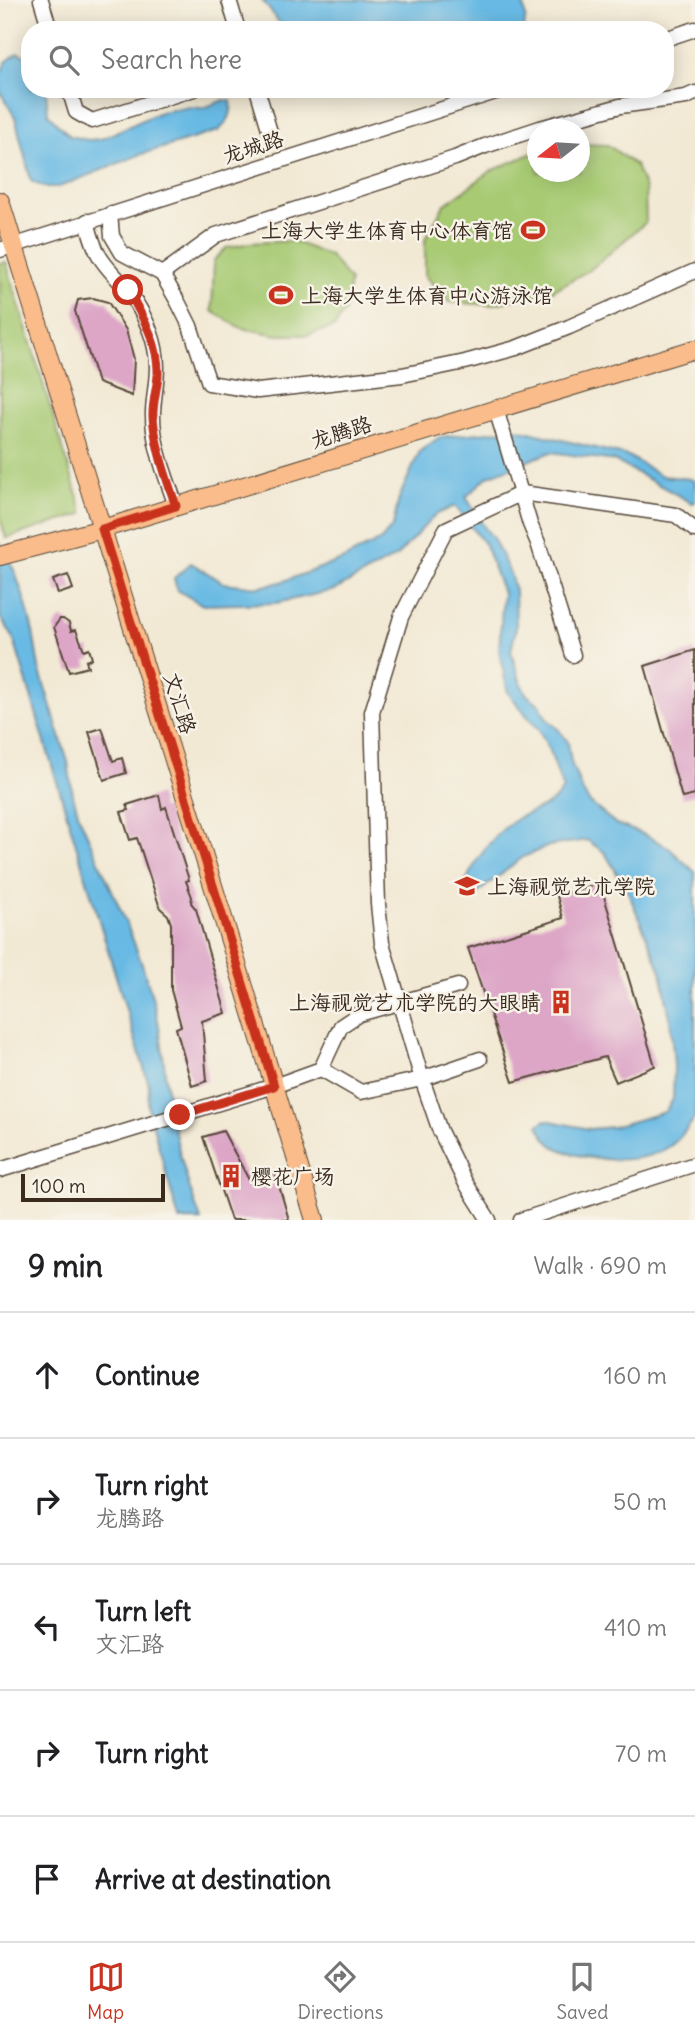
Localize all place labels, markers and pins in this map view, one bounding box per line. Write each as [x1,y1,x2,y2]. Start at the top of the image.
sports icon: 上海大学生体育中心体育馆 [519,216,547,244]
place label: 上海大学生体育中心体育馆 [261,217,513,244]
sports icon: 上海大学生体育中心游泳馆 [267,281,295,309]
place label: 上海大学生体育中心游泳馆 [301,282,553,309]
school or university icon: 上海视觉艺术学院 [453,872,481,900]
place label: 上海视觉艺术学院 [487,873,655,900]
building icon: 上海视觉艺术学院的大眼睛 [547,988,575,1016]
place label: 上海视觉艺术学院的大眼睛 [289,989,541,1016]
building icon: 樱花广场 [217,1162,245,1190]
place label: 樱花广场 [251,1163,335,1190]

